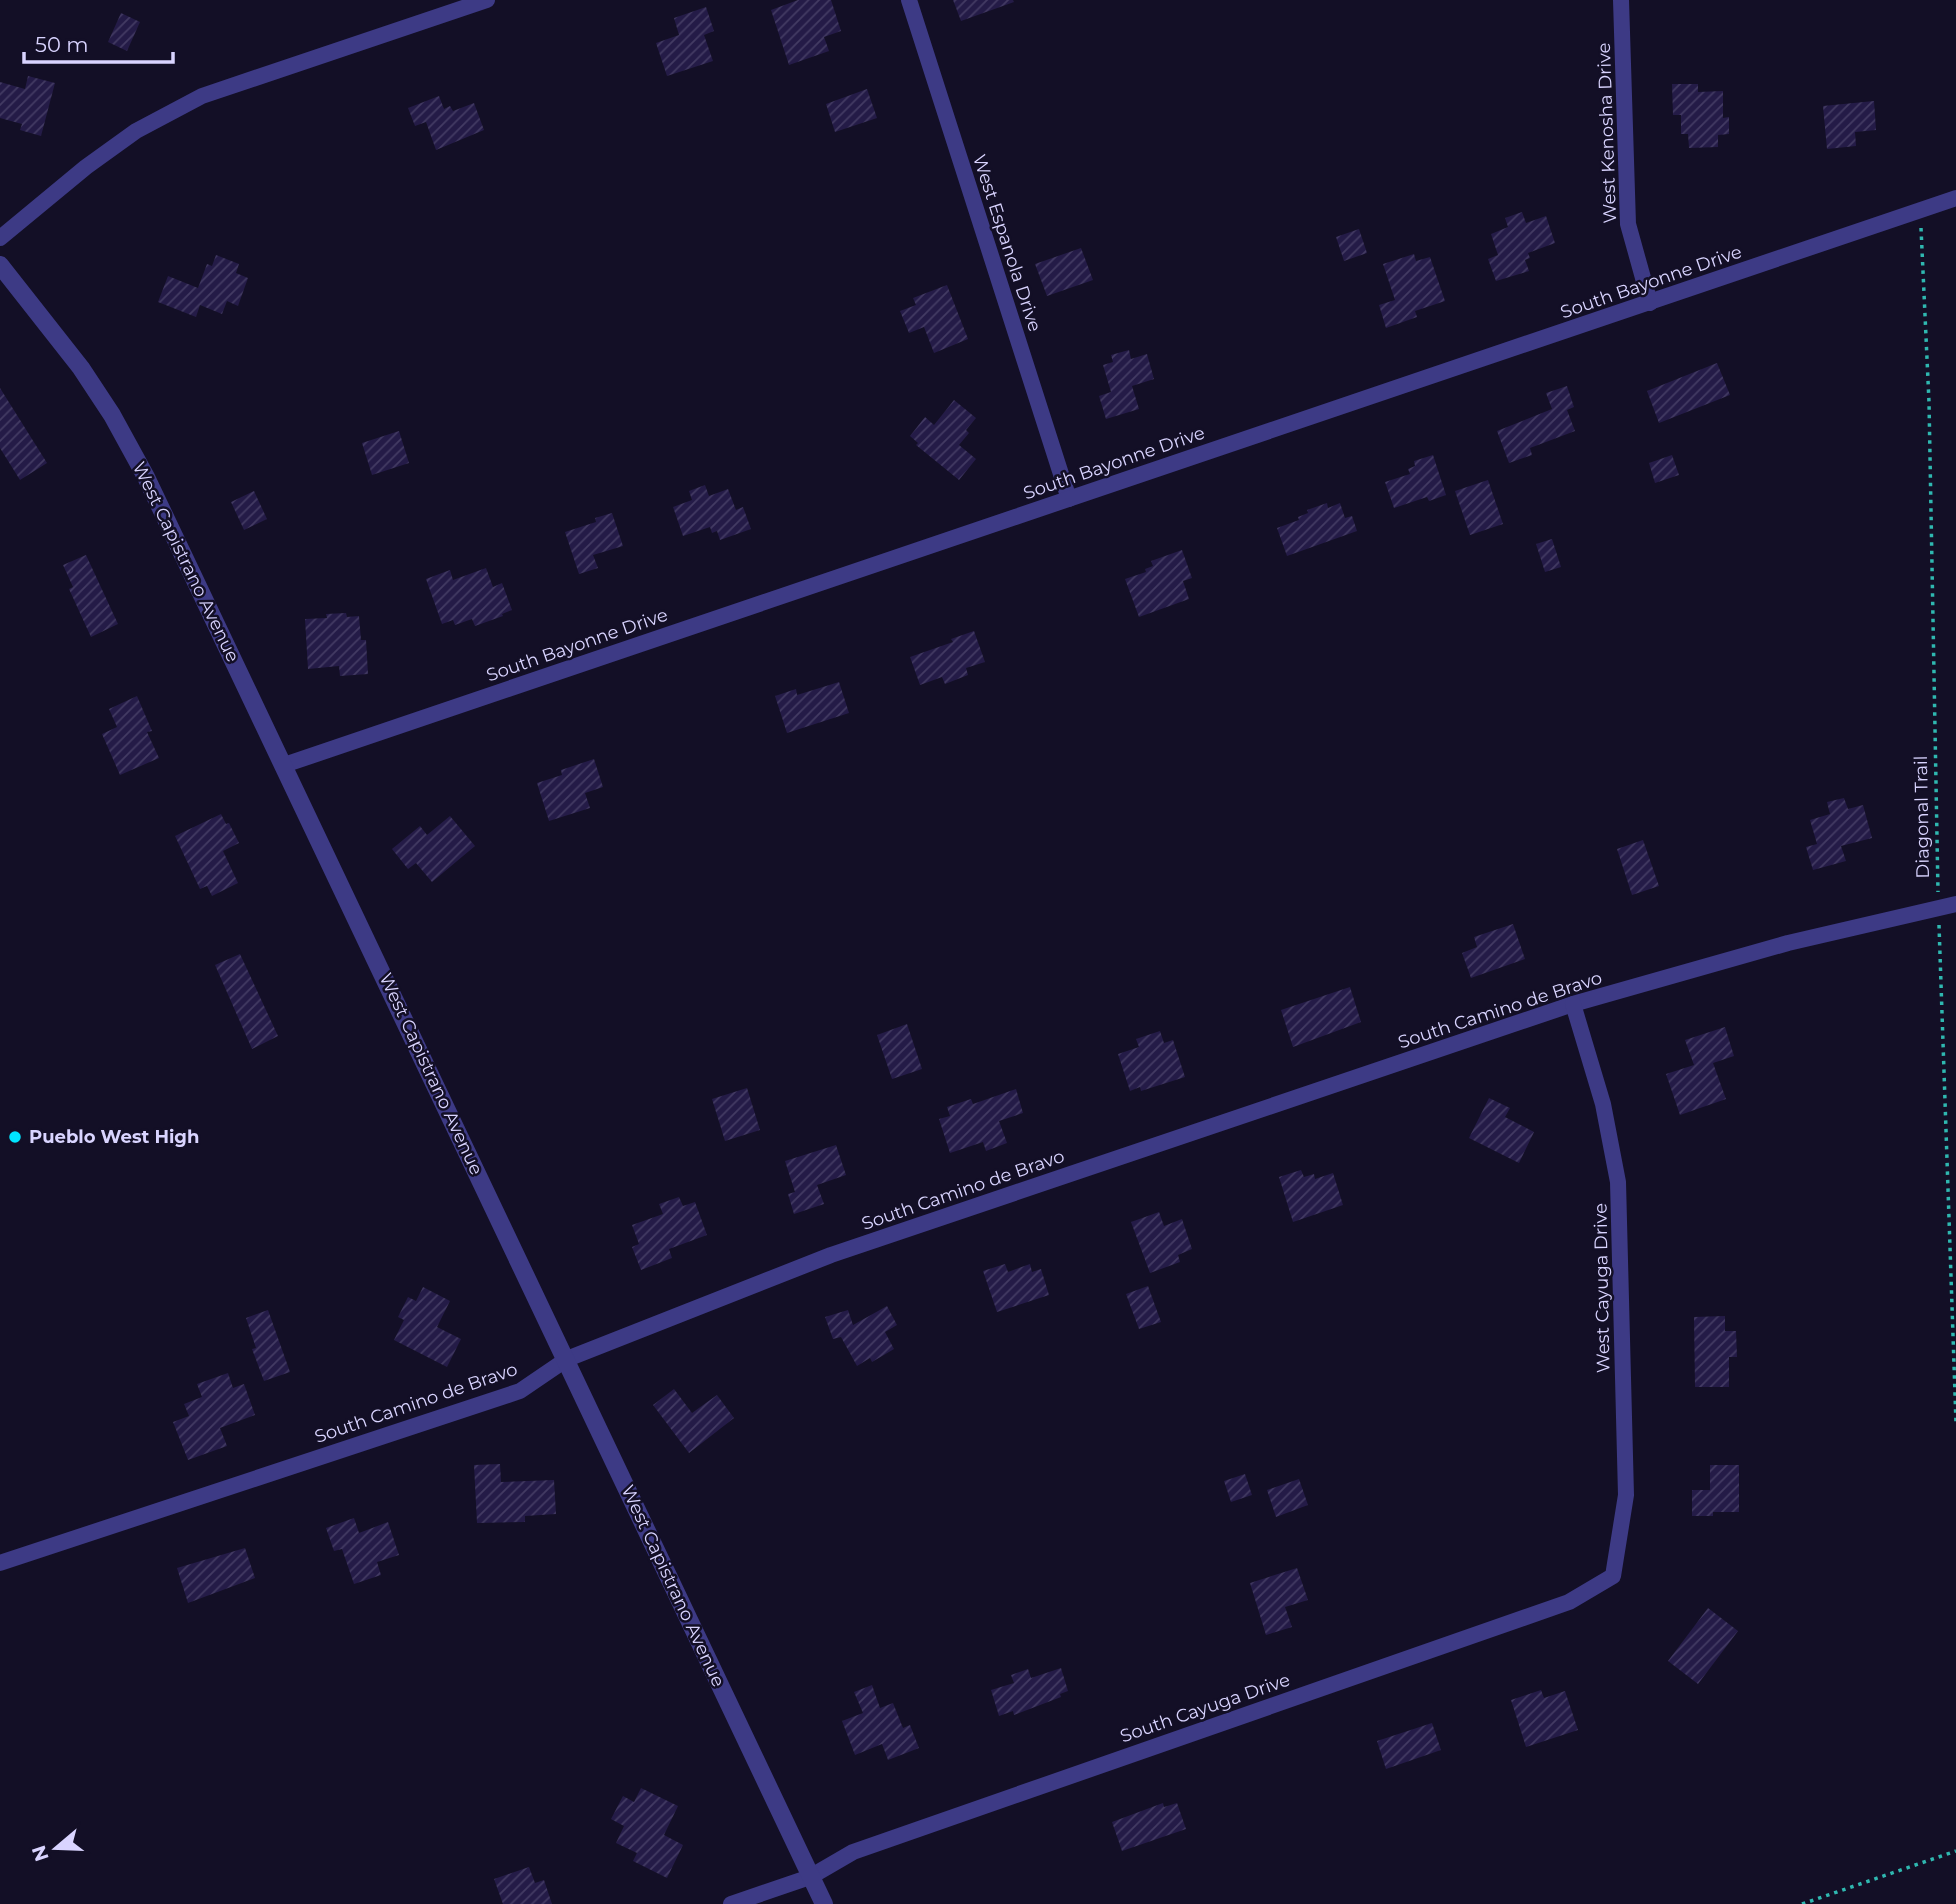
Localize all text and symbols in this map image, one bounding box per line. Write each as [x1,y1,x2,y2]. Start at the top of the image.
scale bar [24,21,173,65]
text: 50 m [35,32,89,57]
street label: West Kenosha Drive [1593,42,1621,224]
street label: West Espanola Drive [968,152,1046,334]
street label: South Bayonne Drive [1557,241,1745,323]
street label: South Bayonne Drive [1020,422,1208,504]
street label: West Capistrano Avenue [128,458,244,666]
street label: South Bayonne Drive [483,604,671,686]
street label: Diagonal Trail [1910,755,1934,879]
street label: South Camino de Bravo [1395,967,1605,1053]
street label: West Capistrano Avenue [374,970,488,1179]
place label: Pueblo West High [29,1126,199,1148]
marker: Pueblo West High [7,1129,23,1145]
street label: South Camino de Bravo [859,1145,1067,1235]
street label: West Cayuga Drive [1590,1203,1614,1373]
street label: South Camino de Bravo [312,1358,520,1448]
street label: West Capistrano Avenue [616,1482,730,1691]
street label: South Cayuga Drive [1117,1669,1293,1747]
north arrow [21,1813,91,1883]
text: N [27,1842,54,1864]

